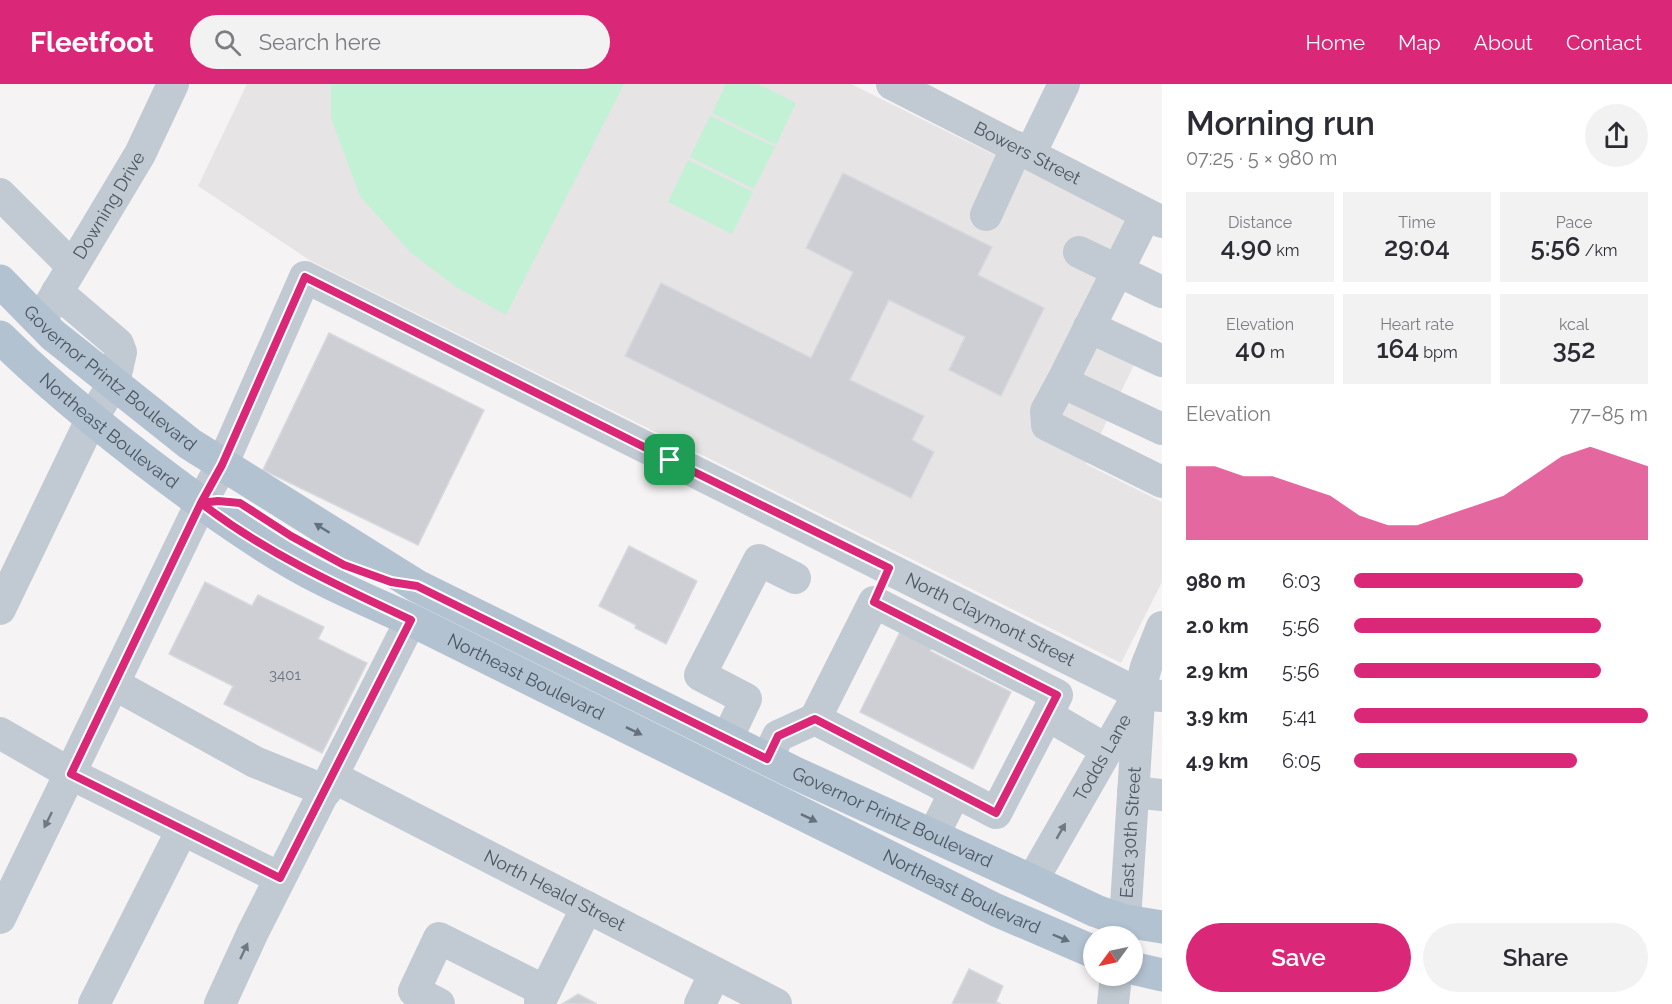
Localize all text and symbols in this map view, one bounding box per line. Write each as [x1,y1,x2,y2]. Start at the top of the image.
search box [190,15,610,69]
text: Fleetfoot [30,26,154,59]
icon: search [211,26,244,59]
text: Search here [259,29,381,55]
text: Home [1306,30,1365,55]
text: Map [1398,30,1441,55]
text: About [1474,30,1533,55]
text: Contact [1566,30,1642,55]
text: Morning run [1186,104,1375,143]
button: share [1585,104,1648,167]
street label: Bowers Street [971,117,1084,189]
text: 07:25 · 5 × 980 m [1186,146,1337,170]
street label: Downing Drive [69,147,149,263]
text: Distance [1228,213,1292,232]
text: Time [1398,213,1436,232]
text: Pace [1556,213,1592,232]
text: 4.90 [1221,232,1272,262]
text: 29:04 [1384,232,1450,262]
text: 5:56 [1530,232,1581,262]
text: km [1272,241,1299,260]
text: /km [1581,241,1618,260]
street label: Governor Printz Boulevard [20,301,201,455]
text: Elevation [1226,315,1294,334]
text: Heart rate [1380,315,1454,334]
text: kcal [1559,315,1589,334]
text: 40 [1235,334,1266,364]
text: 164 [1376,334,1419,364]
text: 352 [1553,334,1595,364]
text: m [1266,343,1285,362]
text: bpm [1419,343,1458,362]
street label: Northeast Boulevard [36,368,183,493]
text: Elevation [1186,402,1271,426]
text: 77–85 m [1570,402,1648,426]
pin [644,434,695,485]
icon: arrive [653,443,686,476]
one-way arrow [314,522,330,533]
street label: North Claymont Street [902,568,1079,670]
text: 980 m [1186,569,1246,593]
text: 6:03 [1282,569,1321,593]
text: 2.0 km [1186,614,1249,638]
text: 5:56 [1282,614,1320,638]
street label: Northeast Boulevard [444,629,608,724]
text: 2.9 km [1186,659,1248,683]
text: 5:56 [1282,659,1320,683]
house number: 3401 [269,666,301,684]
text: 3.9 km [1186,704,1248,728]
text: 5:41 [1282,704,1316,728]
street label: Todds Lane [1069,710,1135,805]
one-way arrow [626,727,643,736]
text: 4.9 km [1186,749,1248,773]
text: 6:05 [1282,749,1321,773]
street label: Governor Printz Boulevard [789,762,996,872]
street label: East 30th Street [1115,766,1145,899]
one-way arrow [43,812,53,829]
one-way arrow [800,812,818,822]
one-way arrow [1056,822,1066,839]
street label: North Heald Street [481,845,629,935]
street label: Northeast Boulevard [880,845,1044,938]
button: Save [1186,923,1411,992]
button: Share [1423,923,1648,992]
north arrow [1083,926,1143,986]
map controls [1083,926,1143,986]
one-way arrow [1052,933,1070,943]
one-way arrow [240,942,249,959]

